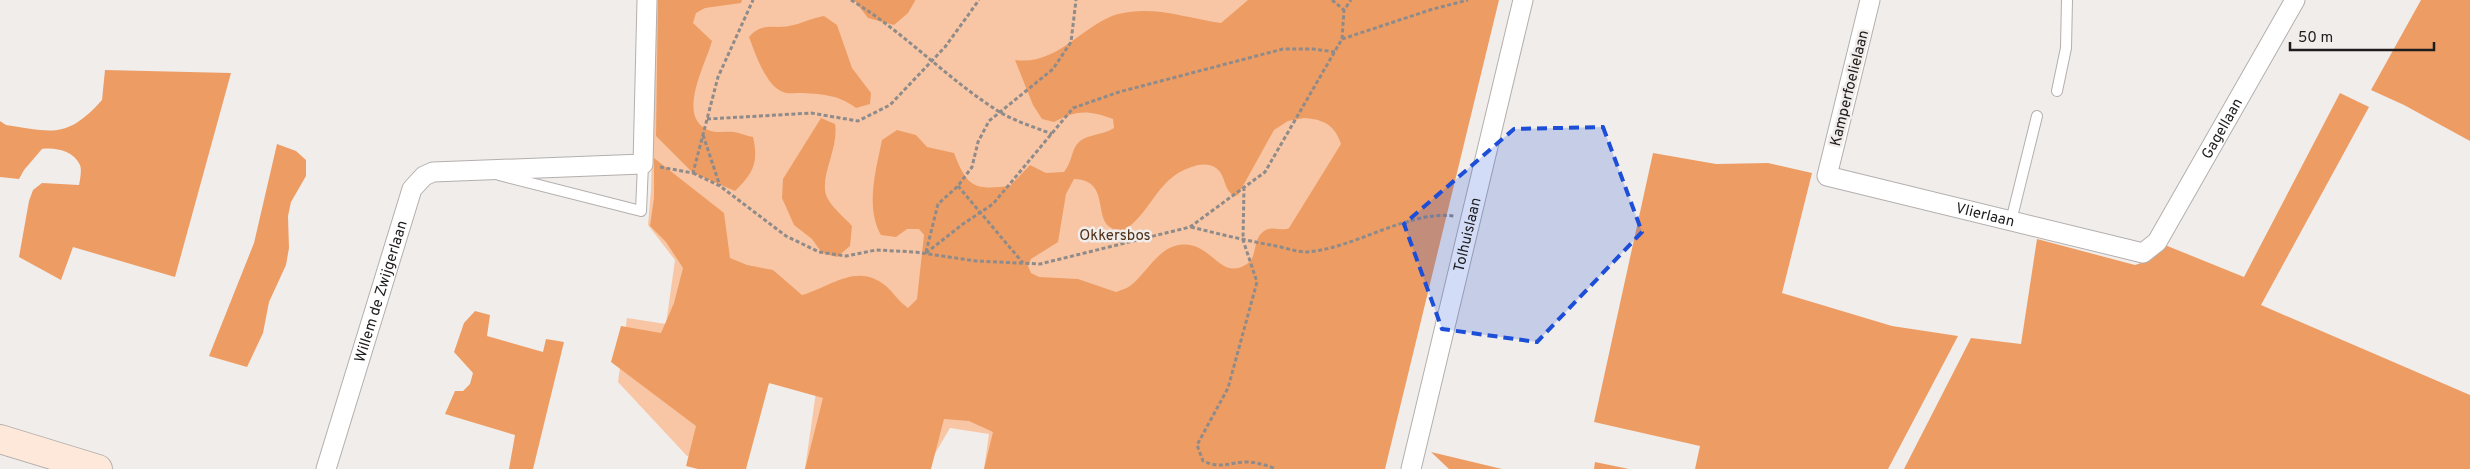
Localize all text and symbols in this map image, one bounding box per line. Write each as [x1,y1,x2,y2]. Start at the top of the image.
scale bar [2290,20,2434,52]
street label: Kamperfoelielaan [1827,28,1874,148]
text: 50 m [2298,29,2333,48]
street label: Gagellaan [2198,95,2248,163]
street label: Tolhuislaan [1450,196,1486,274]
street label: Vlierlaan [1953,200,2016,232]
street label: Willem de Zwijgerlaan [351,218,413,365]
park label: Okkersbos [1079,227,1151,246]

